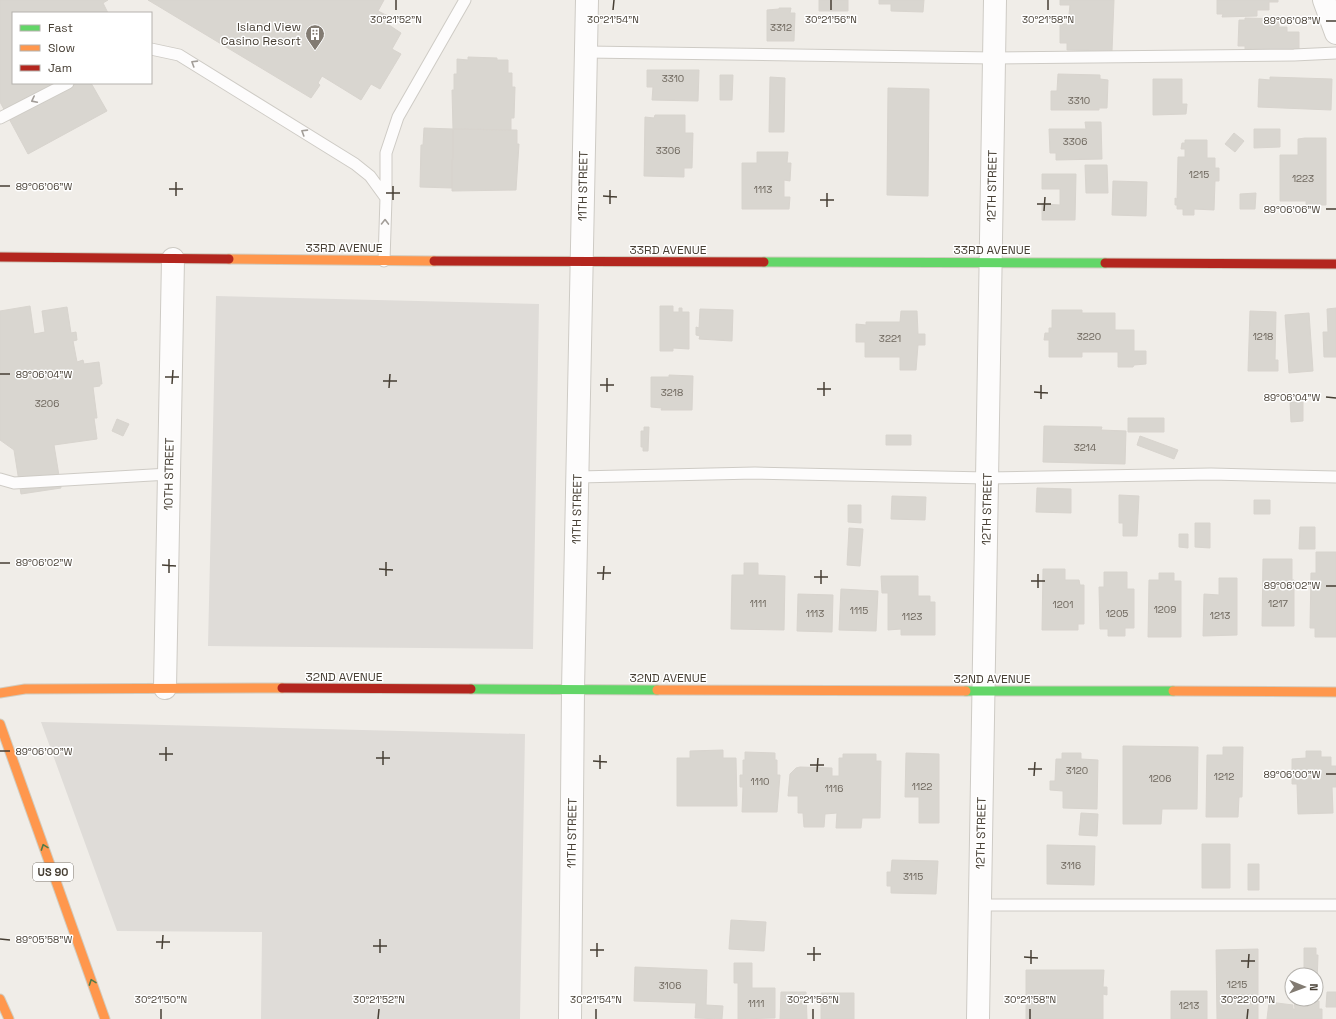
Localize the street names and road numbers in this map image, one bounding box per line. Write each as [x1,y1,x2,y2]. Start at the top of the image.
street label: 12TH STREET [983,150,1001,222]
street label: 11TH STREET [574,151,592,221]
street label: 33RD AVENUE [306,240,383,256]
street label: 33RD AVENUE [630,242,707,258]
street label: 33RD AVENUE [954,242,1031,258]
street label: 10TH STREET [160,437,178,511]
street label: 12TH STREET [978,473,996,545]
street label: 11TH STREET [568,474,586,544]
street label: 32ND AVENUE [305,669,383,685]
street label: 32ND AVENUE [629,670,707,686]
street label: 32ND AVENUE [953,671,1031,687]
street label: 12TH STREET [972,797,990,869]
street label: 11TH STREET [563,798,581,868]
road number: US 90 [33,863,73,881]

